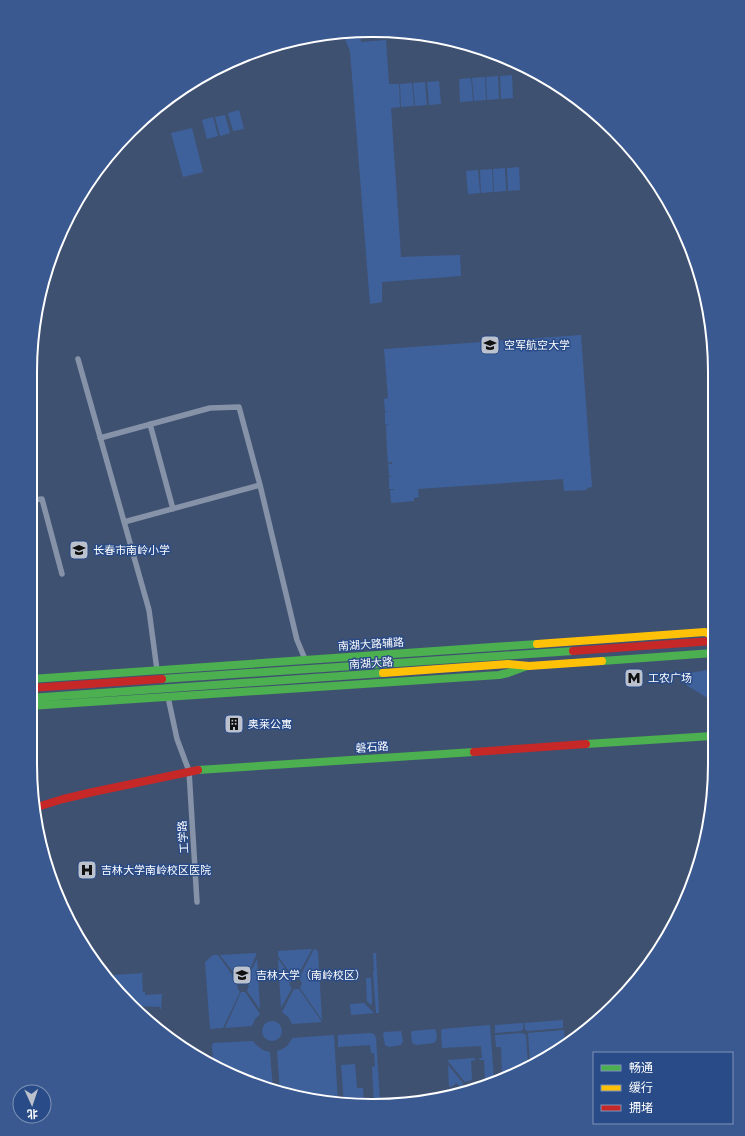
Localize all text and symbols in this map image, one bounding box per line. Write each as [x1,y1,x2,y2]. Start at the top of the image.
school or university icon: 空军航空大学 [479,334,501,356]
place label: 空军航空大学 [504,338,570,352]
school or university icon: 长春市南岭小学 [68,539,90,561]
place label: 长春市南岭小学 [93,543,170,557]
street label: 南湖大路辅路 [338,635,404,653]
street label: 南湖大路 [349,654,393,672]
metro station icon: 工农广场 [623,667,645,689]
place label: 工农广场 [648,671,692,685]
building icon: 奥莱公寓 [223,713,245,735]
place label: 奥莱公寓 [248,717,292,731]
street label: 磐石路 [355,739,389,755]
street label: 工学路 [175,820,191,854]
hospital icon: 吉林大学南岭校区医院 [76,859,98,881]
place label: 吉林大学南岭校区医院 [101,863,211,877]
school or university icon: 吉林大学（南岭校区） [231,964,253,986]
place label: 吉林大学（南岭校区） [256,968,366,982]
legend [593,1052,733,1124]
text: 畅通 [629,1060,653,1076]
text: 缓行 [629,1080,653,1096]
north arrow [12,1084,52,1124]
text: 拥堵 [629,1100,653,1116]
text: 北 [27,1107,38,1121]

